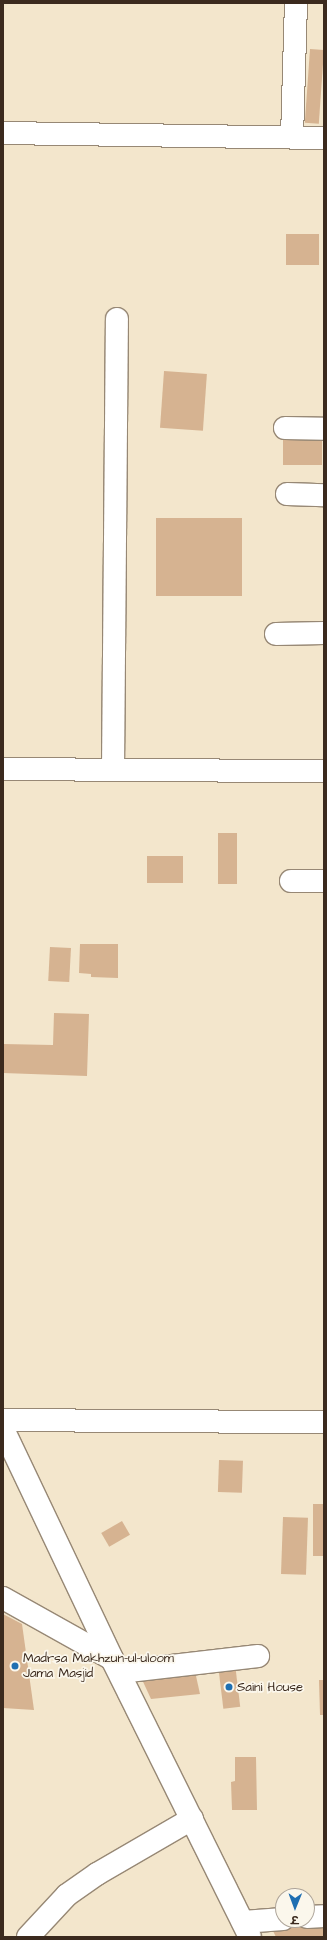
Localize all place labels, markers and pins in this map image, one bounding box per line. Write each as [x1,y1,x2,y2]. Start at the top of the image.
place label: Madrsa Makhzun-ul-uloom Jama Masjid [23,1651,174,1682]
marker: Madrsa Makhzun-ul-uloom Jama Masjid [10,1661,20,1671]
place label: Saini House [237,1679,303,1695]
marker: Saini House [224,1682,234,1692]

